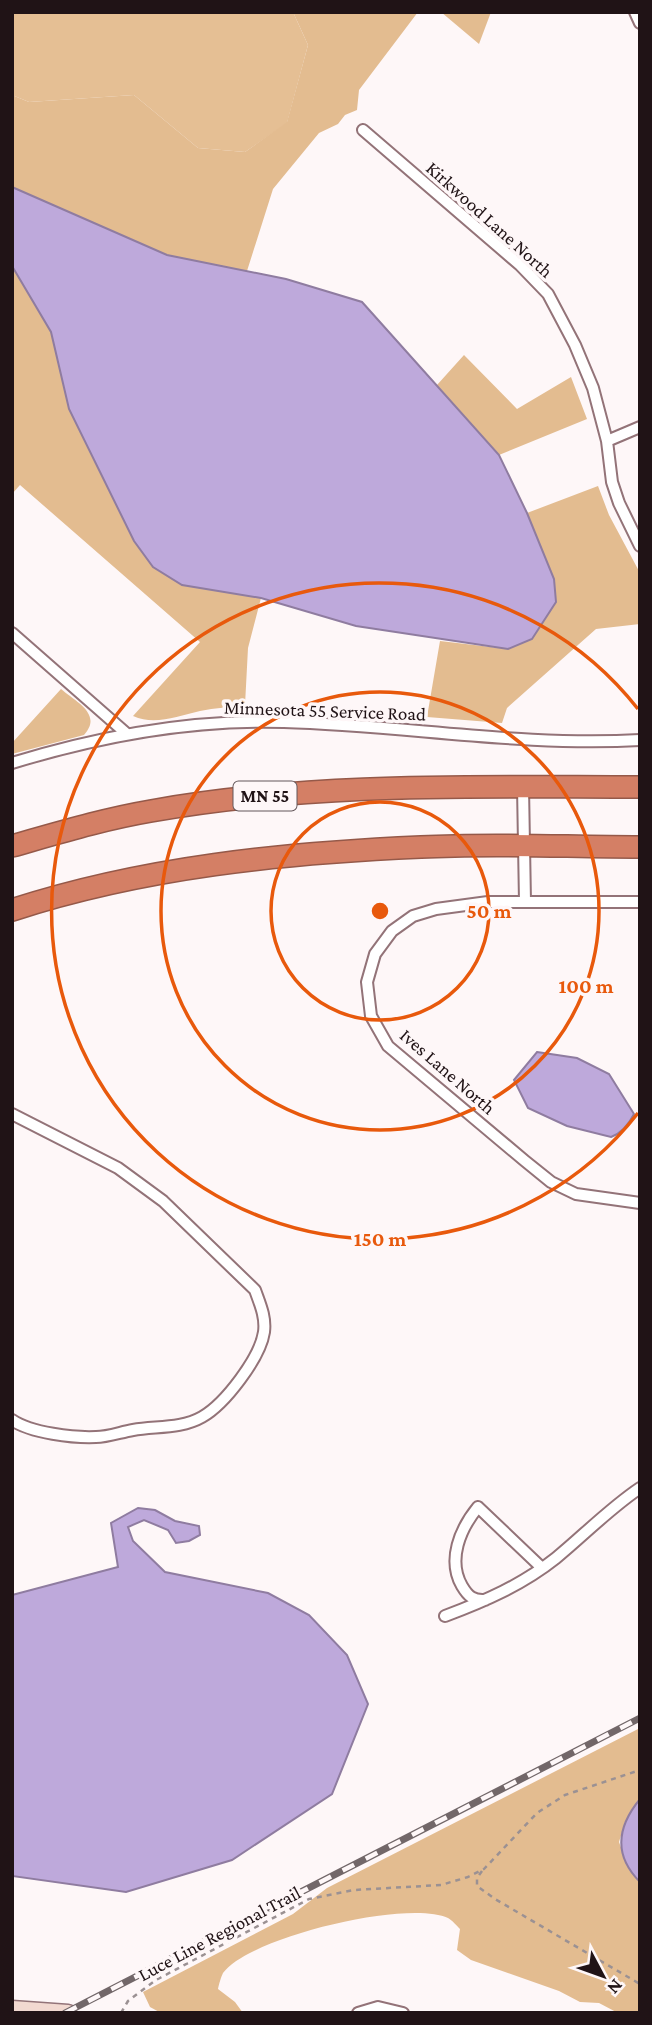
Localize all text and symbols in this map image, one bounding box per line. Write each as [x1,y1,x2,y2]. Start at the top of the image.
street label: Kirkwood Lane North [422,157,557,282]
street label: Minnesota 55 Service Road [224,696,426,725]
road number: MN 55 [233,782,296,810]
centre of rings [368,899,392,923]
text: 50 m [467,899,512,923]
text: 100 m [558,974,614,998]
street label: Ives Lane North [396,1024,500,1118]
text: 150 m [354,1227,407,1251]
street label: Luce Line Regional Trail [134,1882,304,1985]
north arrow [568,1941,638,2011]
text: N [603,1975,628,1999]

